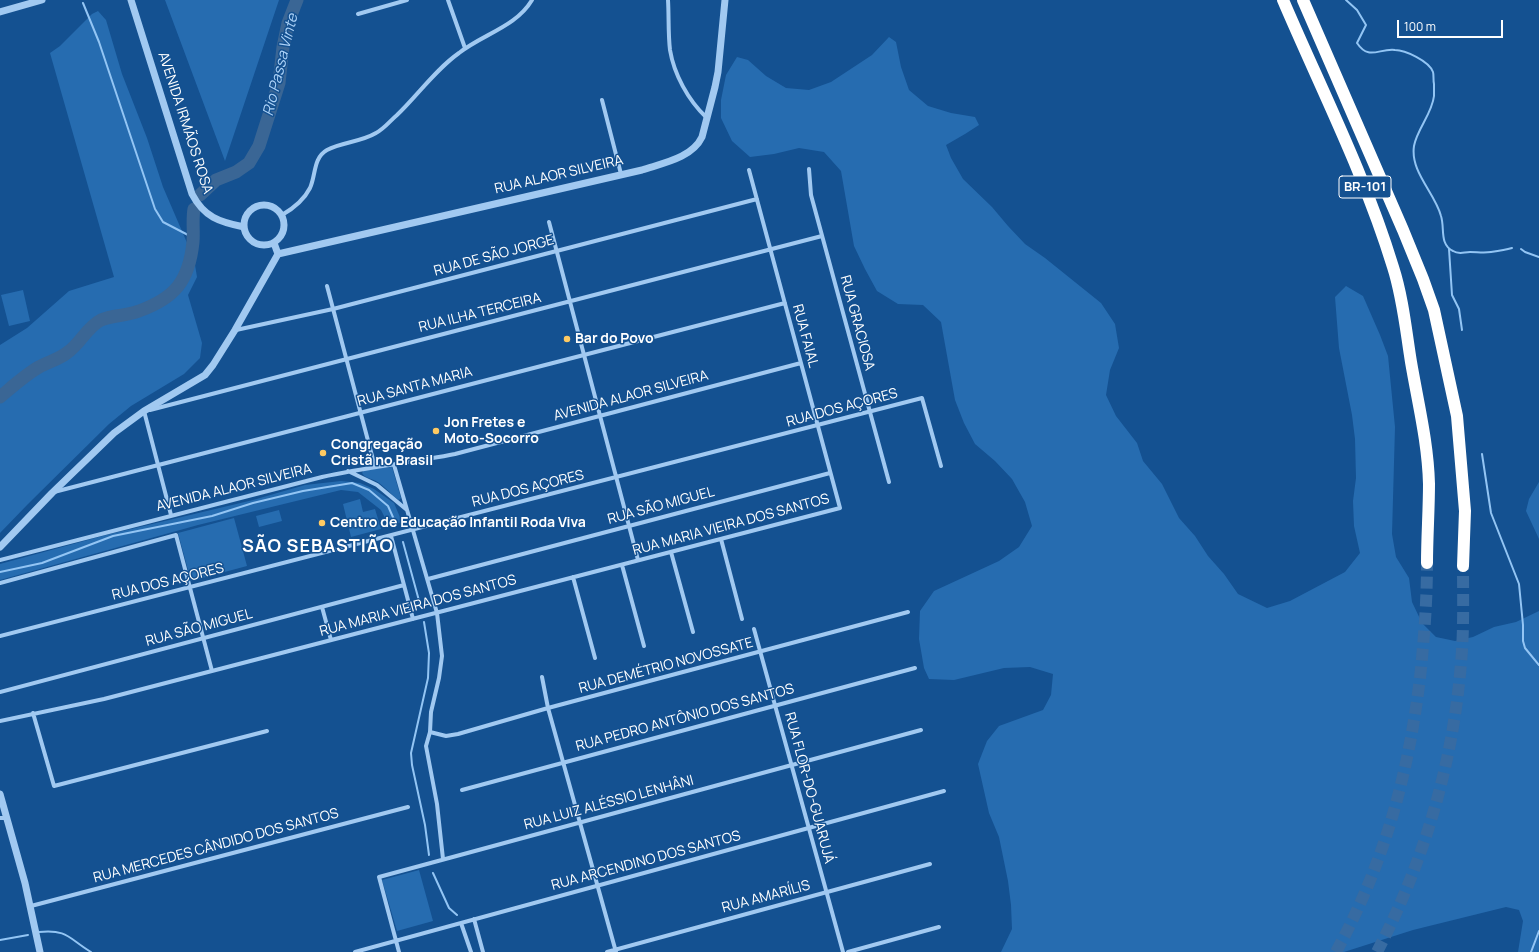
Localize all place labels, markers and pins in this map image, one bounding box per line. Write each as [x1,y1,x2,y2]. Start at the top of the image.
place label: Bar do Povo [575,331,654,347]
marker: Bar do Povo [562,334,572,344]
place label: Jon Fretes e Moto-Socorro [444,415,539,448]
marker: Jon Fretes e Moto-Socorro [431,426,441,436]
place label: Congregação Cristã no Brasil [331,437,433,470]
marker: Congregação Cristã no Brasil [318,448,328,458]
place label: Centro de Educação Infantil Roda Viva [330,515,586,531]
marker: Centro de Educação Infantil Roda Viva [317,518,327,528]

